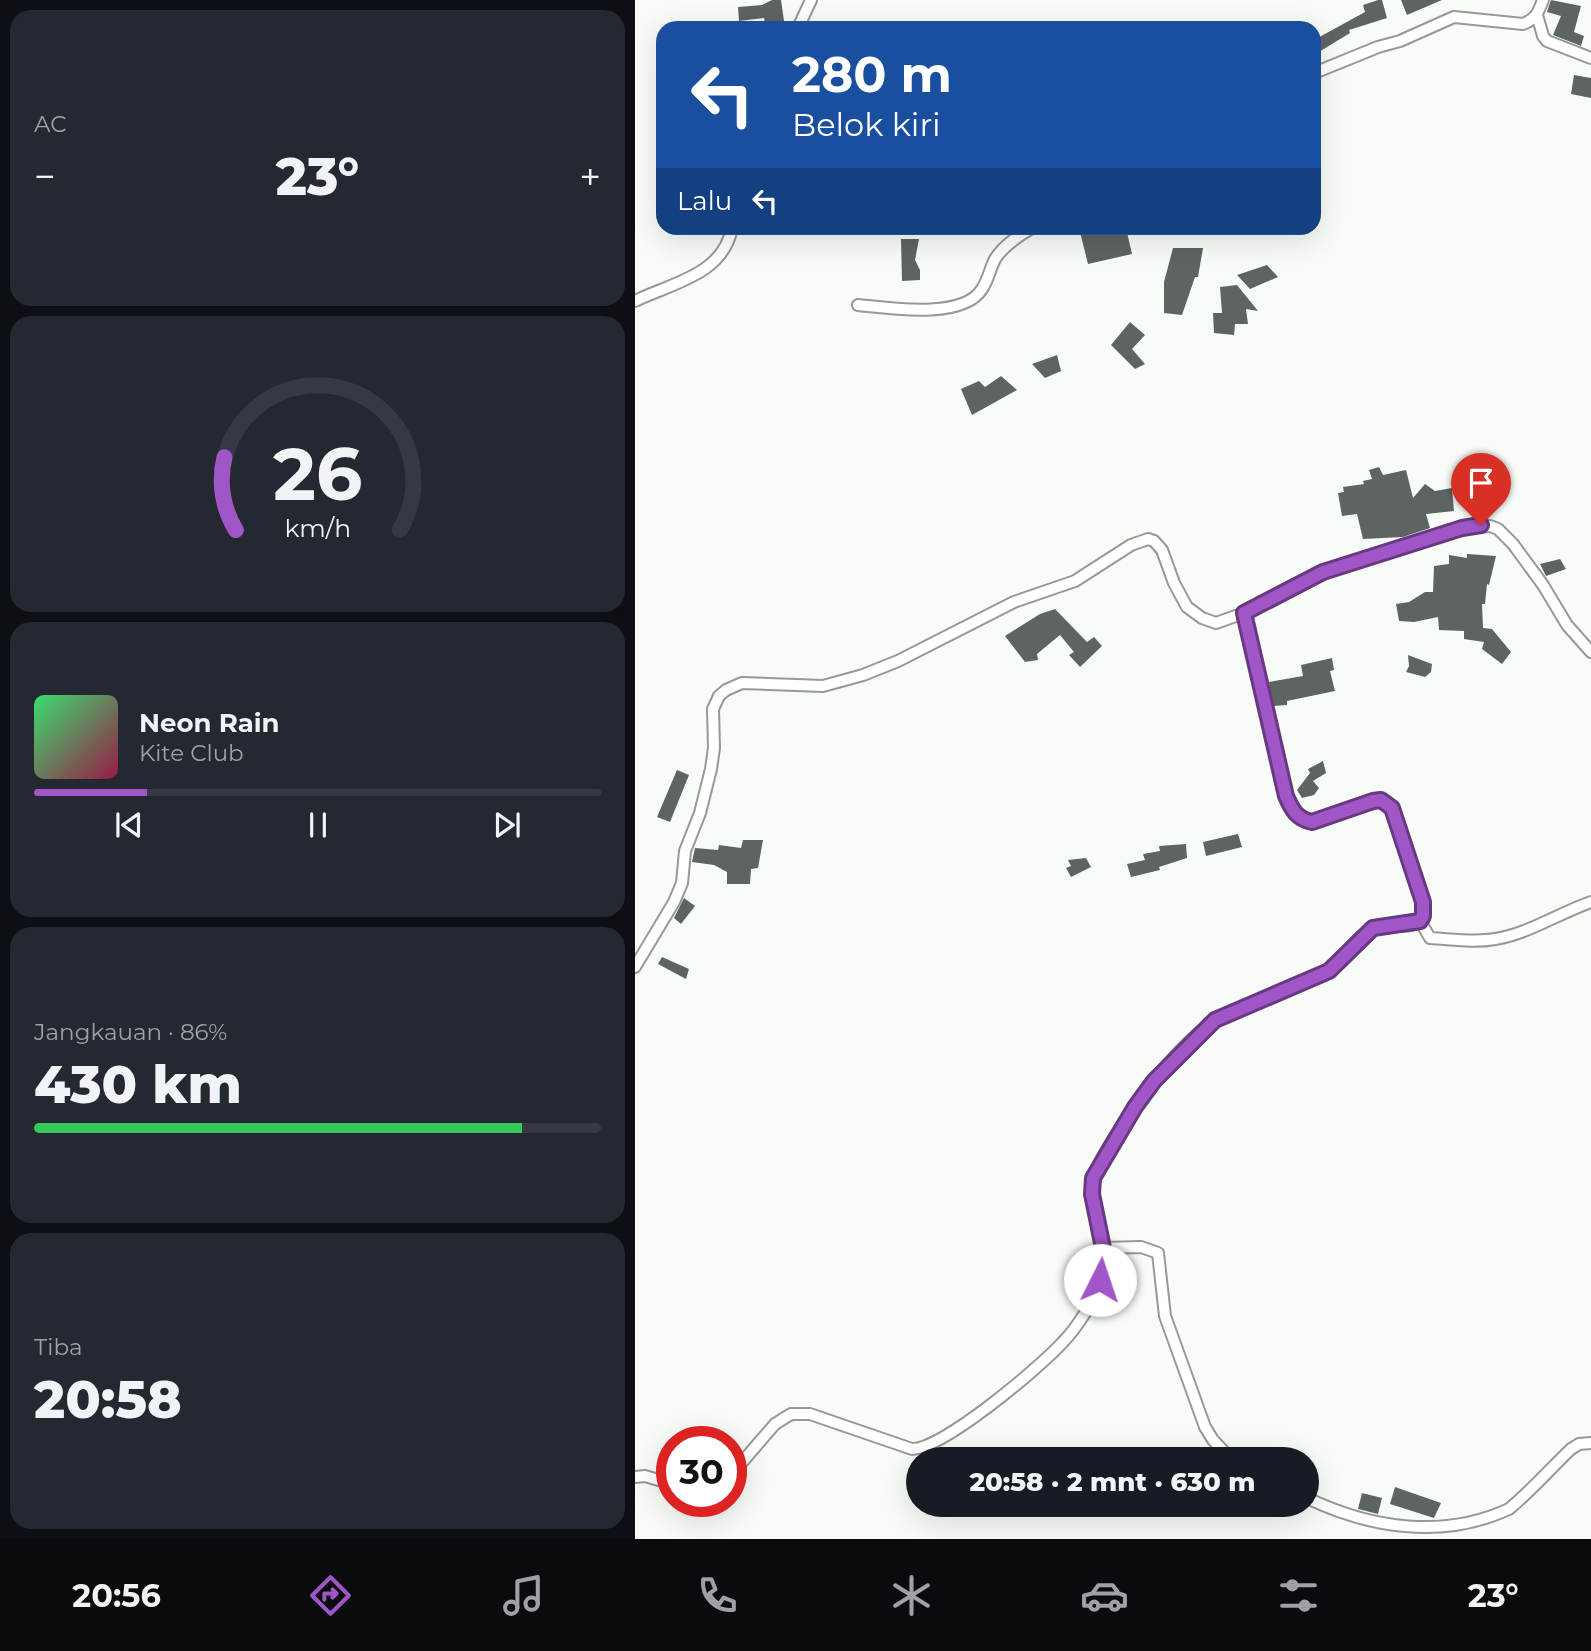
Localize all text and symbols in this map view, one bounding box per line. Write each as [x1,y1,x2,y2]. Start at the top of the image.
text: 280 m [792,45,952,104]
icon: left [677,49,768,140]
text: Belok kiri [792,105,941,144]
text: AC [34,110,67,138]
text: 23° [276,145,359,208]
text: − [34,153,56,200]
text: + [579,153,601,200]
icon: left [746,182,784,220]
text: Lalu [677,185,732,217]
text: 26 [273,430,362,518]
pin [1451,453,1511,525]
icon: arrive [1462,464,1500,502]
text: km/h [284,512,351,542]
text: Neon Rain [139,707,280,739]
text: Kite Club [139,739,244,767]
icon: previous [110,806,148,844]
icon: pause [299,806,337,844]
icon: next [488,806,526,844]
text: Jangkauan · 86% [34,1018,227,1046]
text: 430 km [34,1053,242,1116]
position arrow [1063,1243,1137,1317]
text: Tiba [34,1333,82,1361]
text: 20:58 [34,1368,182,1431]
speed limit sign: 30 [656,1426,747,1517]
text: 20:58 · 2 mnt · 630 m [969,1466,1256,1498]
icon: directions [306,1571,355,1620]
icon: music [499,1571,548,1620]
icon: phone [693,1571,742,1620]
icon: climate [887,1571,936,1620]
icon: car [1080,1571,1129,1620]
icon: filters [1274,1571,1323,1620]
text: 20:56 [72,1576,161,1615]
text: 23° [1468,1576,1519,1615]

